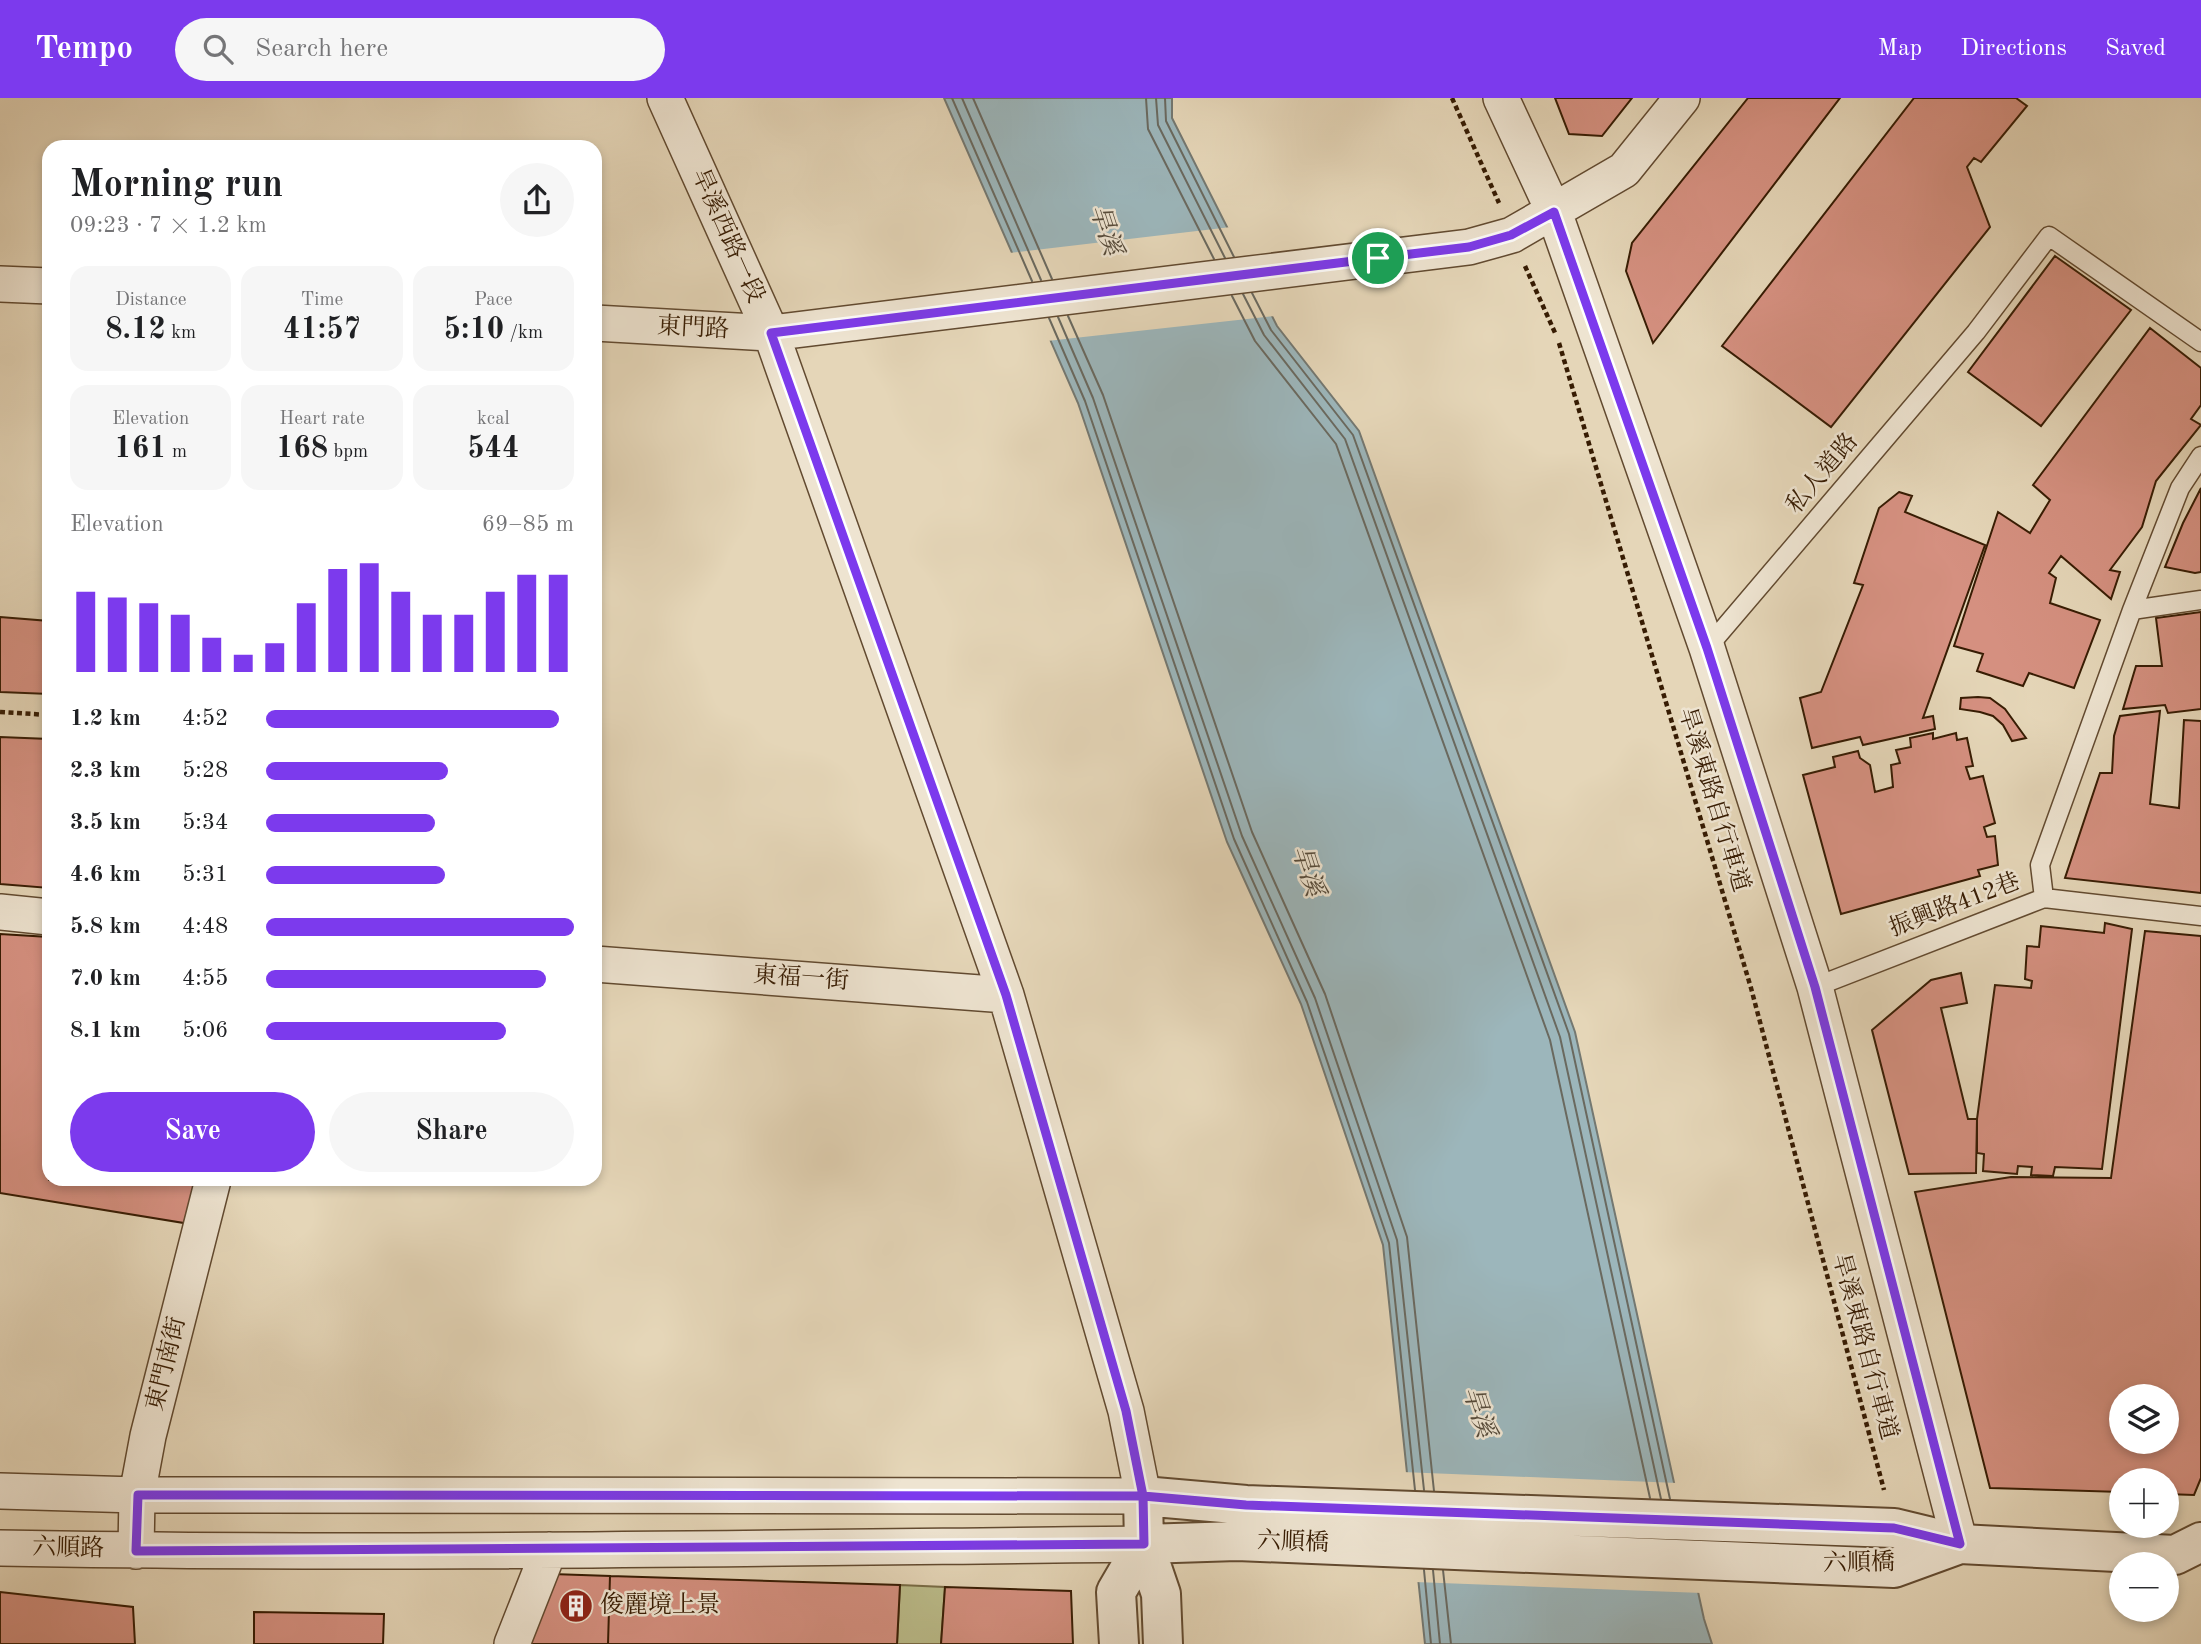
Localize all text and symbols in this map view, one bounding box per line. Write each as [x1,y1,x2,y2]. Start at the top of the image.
search box [175,18,665,81]
icon: search [199,30,237,68]
text: Tempo [35,33,133,66]
text: Search here [255,36,388,62]
text: Map [1878,37,1922,61]
text: Directions [1960,37,2067,61]
text: Saved [2105,37,2166,61]
button: share [500,163,574,237]
street label: 旱溪西路一段 [687,164,770,307]
text: Morning run [70,167,283,205]
water label: 旱溪 [1085,201,1128,262]
text: 09:23 · 7 × 1.2 km [70,214,267,237]
pin [1348,228,1408,288]
icon: arrive [1359,239,1397,277]
text: Distance [115,291,186,310]
text: Time [301,291,343,310]
text: Pace [474,291,513,310]
street label: 東門路 [656,312,730,343]
text: 8.12 [105,315,166,345]
text: 41:57 [283,315,361,345]
text: 5:10 [444,315,504,345]
text: km [166,324,196,343]
text: /km [504,324,543,343]
text: Elevation [112,410,189,429]
text: Heart rate [279,410,365,429]
text: kcal [477,410,510,429]
street label: 私人道路 [1781,428,1863,518]
text: 161 [114,434,167,464]
text: 168 [276,434,328,464]
text: 544 [467,434,519,464]
text: m [167,443,187,462]
text: bpm [328,443,368,462]
text: Elevation [70,513,164,536]
text: 69–85 m [482,513,574,536]
street label: 旱溪東路自行車道 [1673,704,1755,895]
text: 1.2 km [70,707,141,730]
text: 4:52 [182,707,228,730]
text: 2.3 km [70,759,141,782]
text: 5:28 [182,759,228,782]
text: 3.5 km [70,811,141,834]
text: 5:34 [182,811,228,834]
water label: 旱溪 [1287,842,1330,903]
text: 4.6 km [70,863,141,886]
text: 5:31 [182,863,228,886]
street label: 振興路412巷 [1885,867,2024,942]
text: 5.8 km [70,915,141,938]
text: 4:48 [182,915,228,938]
street label: 東福一街 [752,961,850,994]
text: 7.0 km [70,967,141,990]
text: 4:55 [182,967,228,990]
text: 8.1 km [70,1019,141,1042]
text: 5:06 [182,1019,228,1042]
button: Save [70,1092,315,1172]
button: Share [329,1092,574,1172]
street label: 旱溪東路自行車道 [1828,1250,1903,1443]
street label: 東門南街 [141,1314,190,1413]
water label: 旱溪 [1458,1383,1501,1444]
map controls [2109,1384,2179,1622]
button: layers [2109,1384,2179,1454]
button: + [2109,1468,2179,1538]
street label: 六順橋 [1257,1527,1330,1556]
street label: 六順路 [32,1533,104,1562]
street label: 六順橋 [1823,1548,1895,1577]
button: − [2109,1552,2179,1622]
building icon: 俊麗境上景 [557,1587,595,1625]
place label: 俊麗境上景 [600,1591,720,1618]

